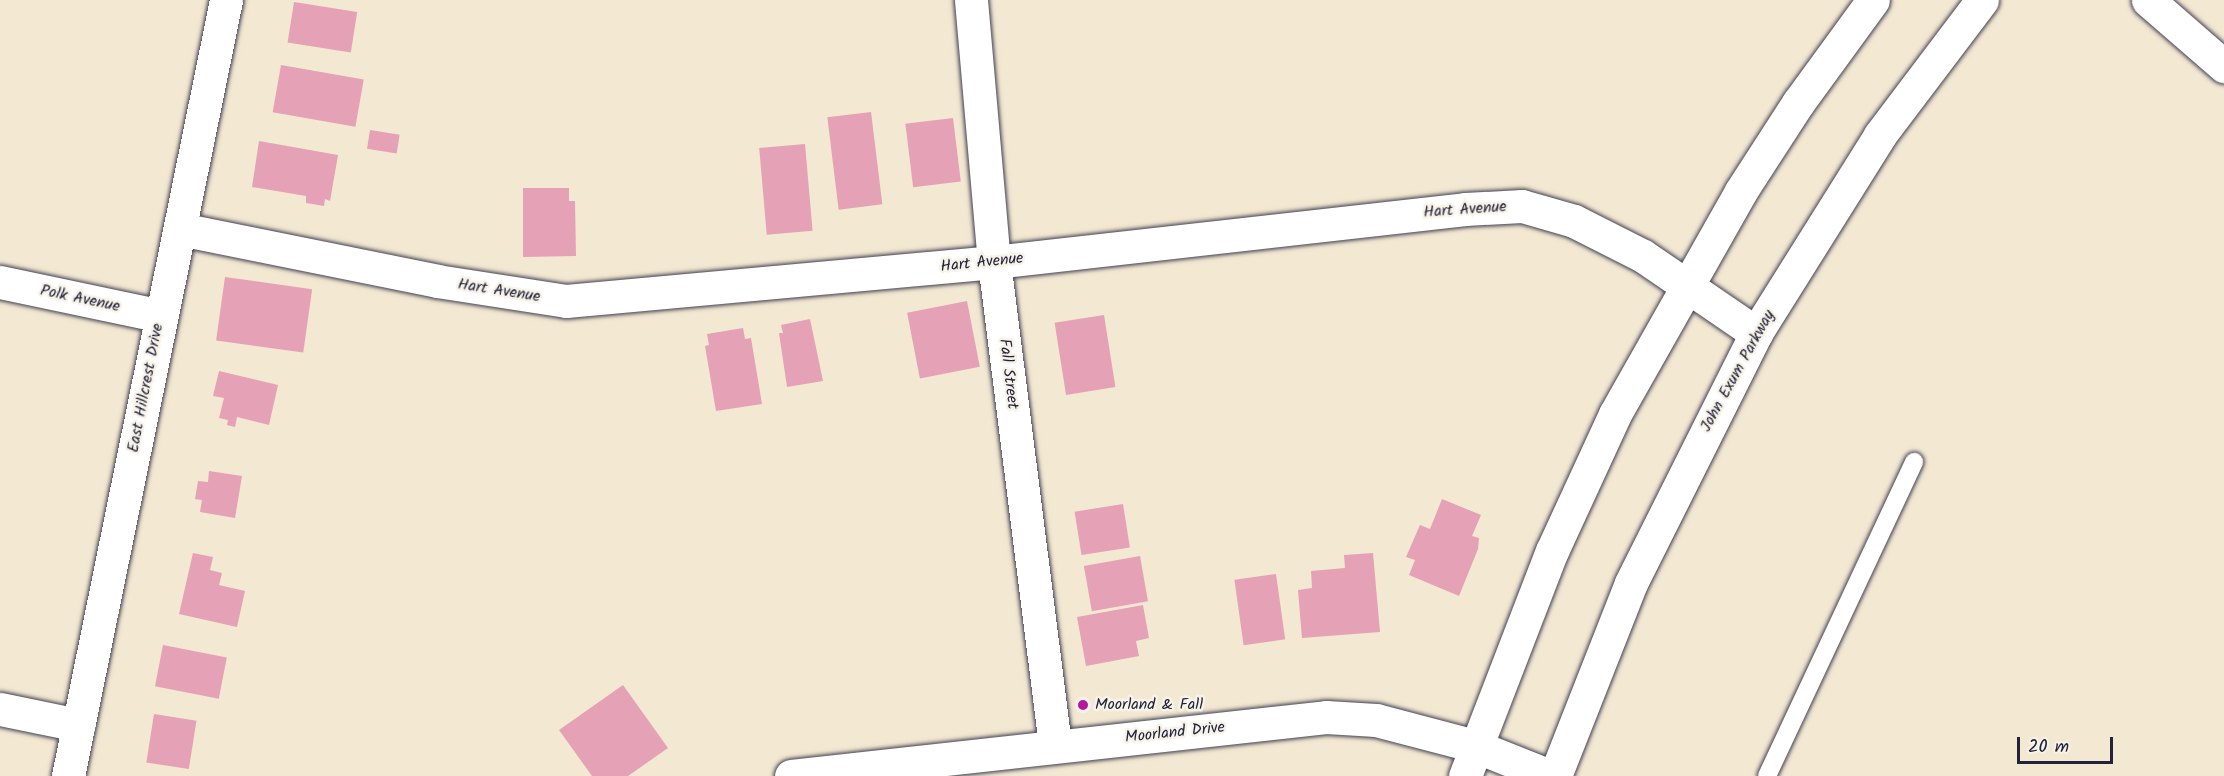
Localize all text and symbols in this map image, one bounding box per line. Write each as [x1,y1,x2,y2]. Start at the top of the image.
street label: Hart Avenue [1423,198,1507,222]
street label: Hart Avenue [940,249,1024,277]
street label: Hart Avenue [456,275,542,307]
street label: Polk Avenue [38,281,122,317]
street label: John Exum Parkway [1697,307,1779,435]
street label: East Hillcrest Drive [124,322,168,454]
street label: Fall Street [994,338,1022,410]
place label: Moorland & Fall [1095,695,1203,715]
marker: Moorland & Fall [1076,698,1090,712]
street label: Moorland Drive [1124,718,1226,748]
scale bar [2020,725,2116,763]
text: 20 m [2028,733,2069,762]

